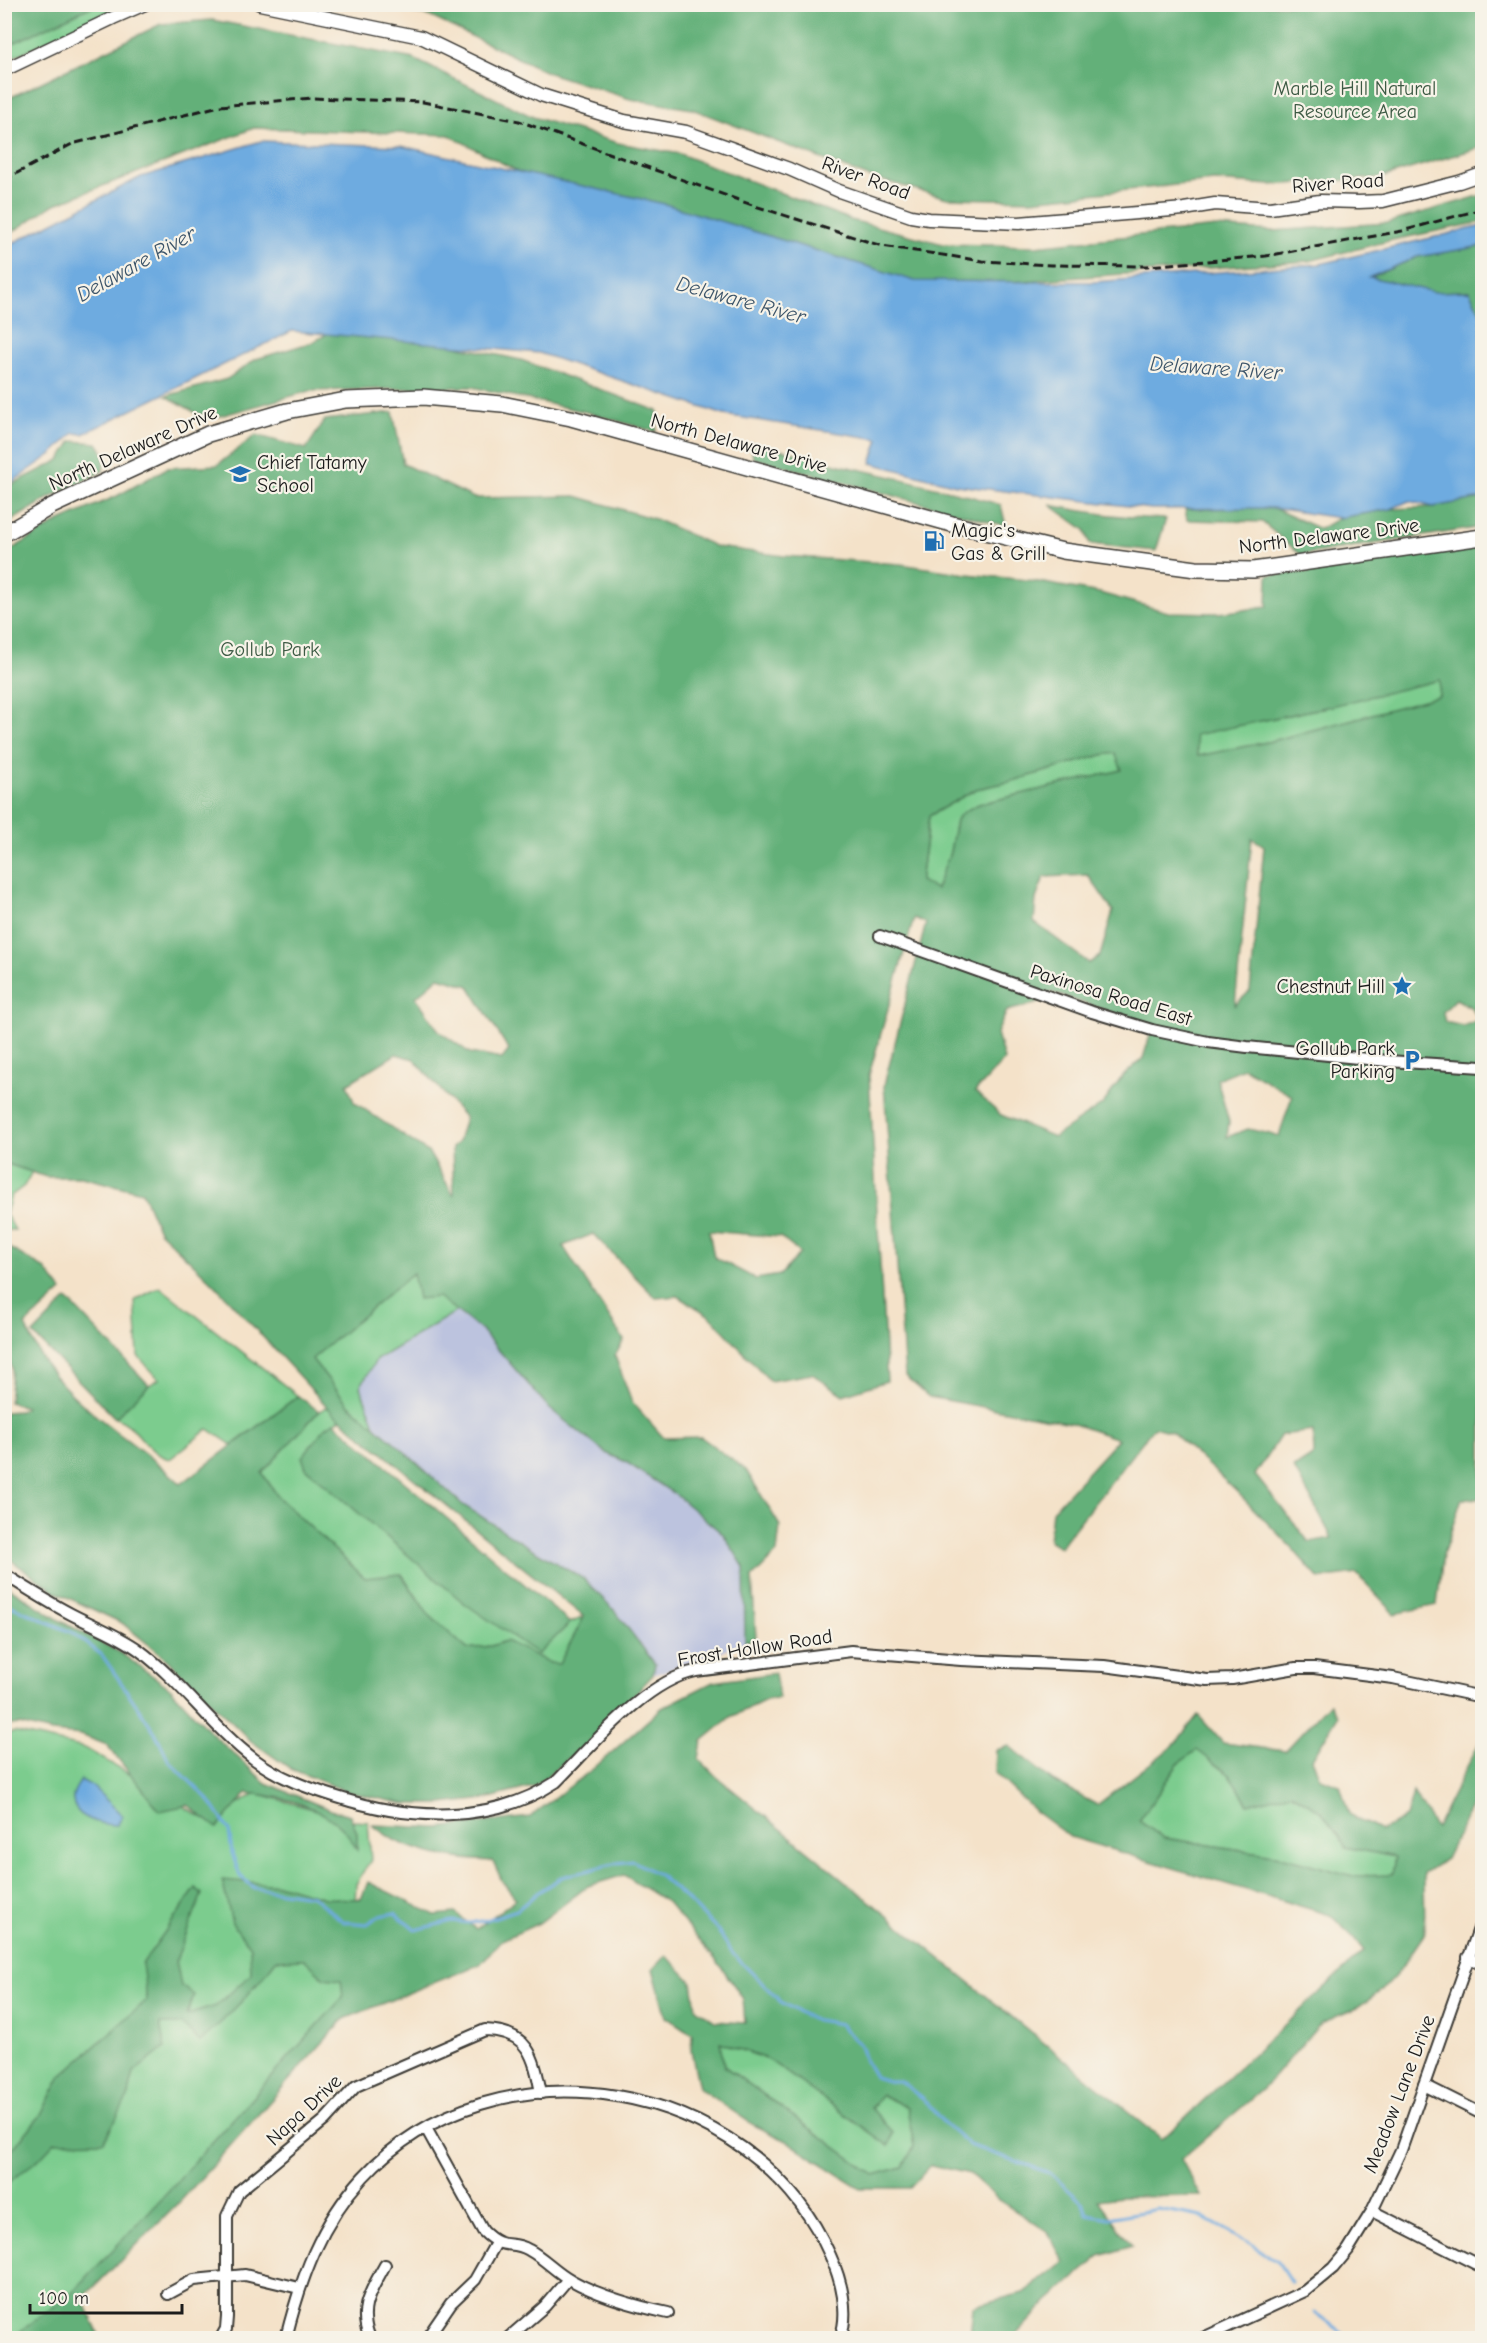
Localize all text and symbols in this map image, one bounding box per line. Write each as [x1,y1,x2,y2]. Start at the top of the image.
park label: Marble Hill Natural Resource Area [1274,77,1436,123]
street label: River Road [819,151,913,205]
street label: River Road [1291,168,1385,198]
water label: Delaware River [72,221,201,307]
water label: Delaware River [674,271,810,329]
water label: Delaware River [1149,351,1285,385]
street label: North Delaware Drive [45,401,221,495]
street label: North Delaware Drive [648,408,830,478]
place label: Chief Tatamy School [257,451,367,497]
school or university icon: Chief Tatamy School [228,462,252,486]
street label: North Delaware Drive [1238,514,1420,558]
place label: Magic's Gas & Grill [951,519,1046,565]
fuel station icon: Magic's Gas & Grill [922,529,946,553]
park label: Gollub Park [220,638,320,661]
street label: Paxinosa Road East [1027,959,1196,1031]
place icon: Chestnut Hill [1390,974,1414,998]
place label: Chestnut Hill [1277,975,1385,998]
place label: Gollub Park Parking [1295,1037,1395,1083]
parking icon: Gollub Park Parking [1400,1048,1424,1072]
street label: Frost Hollow Road [676,1624,834,1672]
street label: Meadow Lane Drive [1358,2012,1440,2176]
street label: Napa Drive [262,2069,346,2151]
scale bar [30,2277,182,2315]
text: 100 m [39,2288,89,2309]

